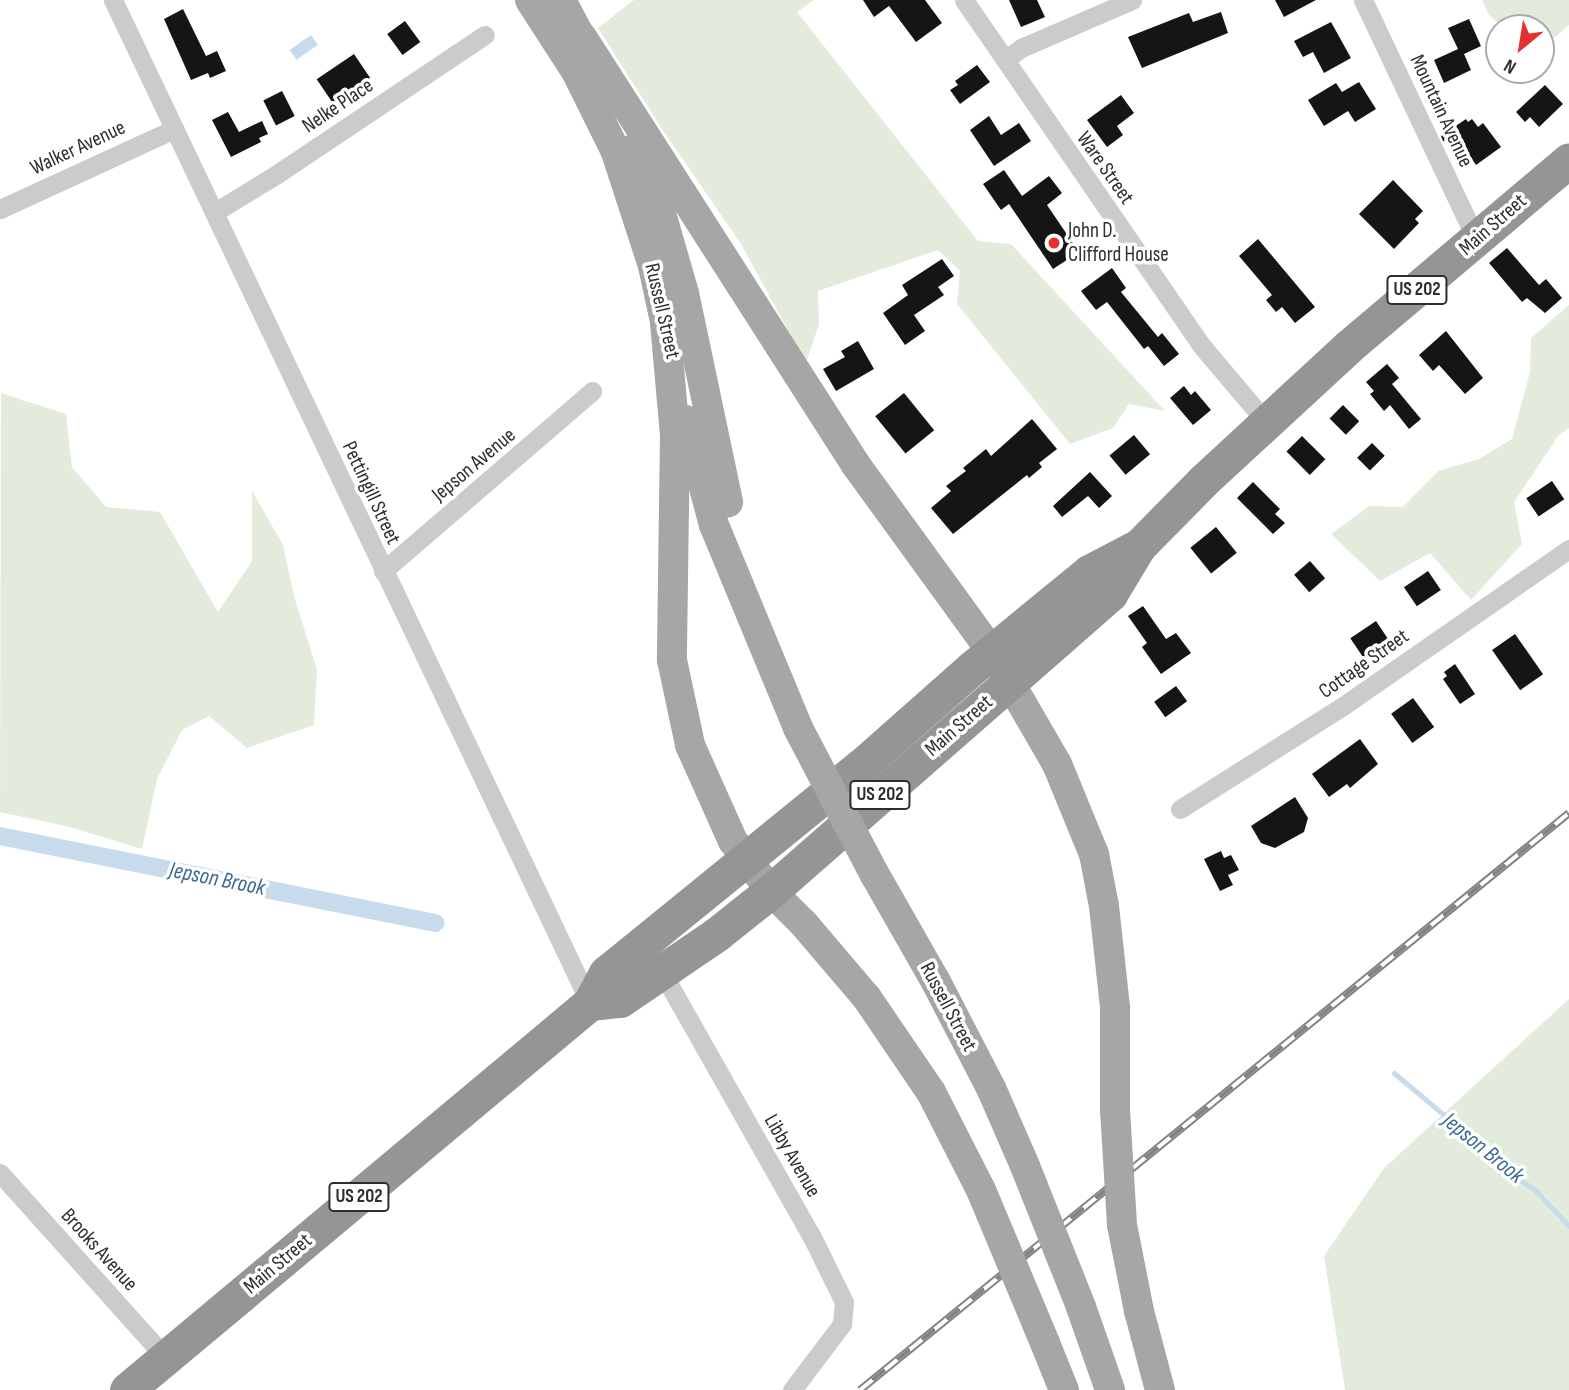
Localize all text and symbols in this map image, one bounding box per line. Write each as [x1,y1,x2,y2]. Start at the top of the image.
north arrow [1485,14,1555,84]
street label: Mountain Avenue [1404,51,1478,171]
text: N [1500,53,1520,78]
street label: Nelke Place [298,73,378,139]
street label: Walker Avenue [26,115,130,181]
street label: Ware Street [1071,127,1139,209]
street label: Main Street [1454,189,1532,261]
place label: John D. Clifford House [1068,218,1169,268]
marker: John D. Clifford House [1046,235,1062,251]
street label: Russell Street [639,261,685,361]
road number: US 202 [1386,274,1448,306]
street label: Jepson Avenue [427,423,521,507]
street label: Pettingill Street [336,438,406,548]
street label: Cottage Street [1314,624,1414,704]
street label: Main Street [920,690,998,762]
road number: US 202 [848,780,912,810]
water label: Jepson Brook [167,856,267,902]
street label: Russell Street [914,958,982,1056]
water label: Jepson Brook [1437,1107,1529,1189]
street label: Libby Avenue [758,1110,826,1202]
road number: US 202 [328,1182,390,1212]
street label: Brooks Avenue [55,1204,143,1296]
street label: Main Street [239,1228,317,1300]

